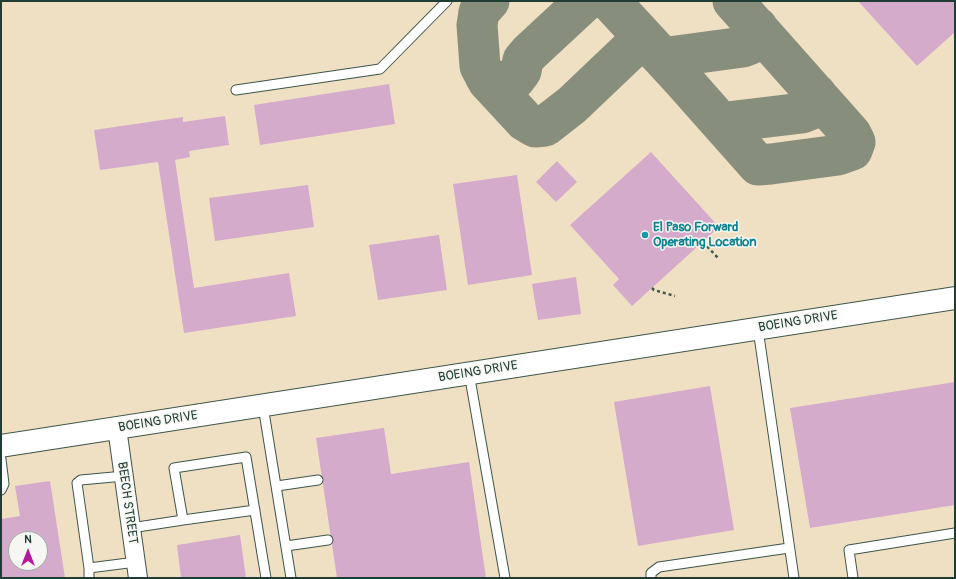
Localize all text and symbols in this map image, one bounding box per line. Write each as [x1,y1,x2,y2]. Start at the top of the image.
place label: El Paso Forward Operating Location [653,220,757,251]
marker: El Paso Forward Operating Location [640,230,650,240]
street label: BOEING DRIVE [757,308,839,336]
street label: BOEING DRIVE [437,358,519,386]
street label: BOEING DRIVE [117,408,199,436]
street label: BEECH STREET [113,461,141,545]
north arrow [8,531,48,571]
text: N [24,533,32,546]

